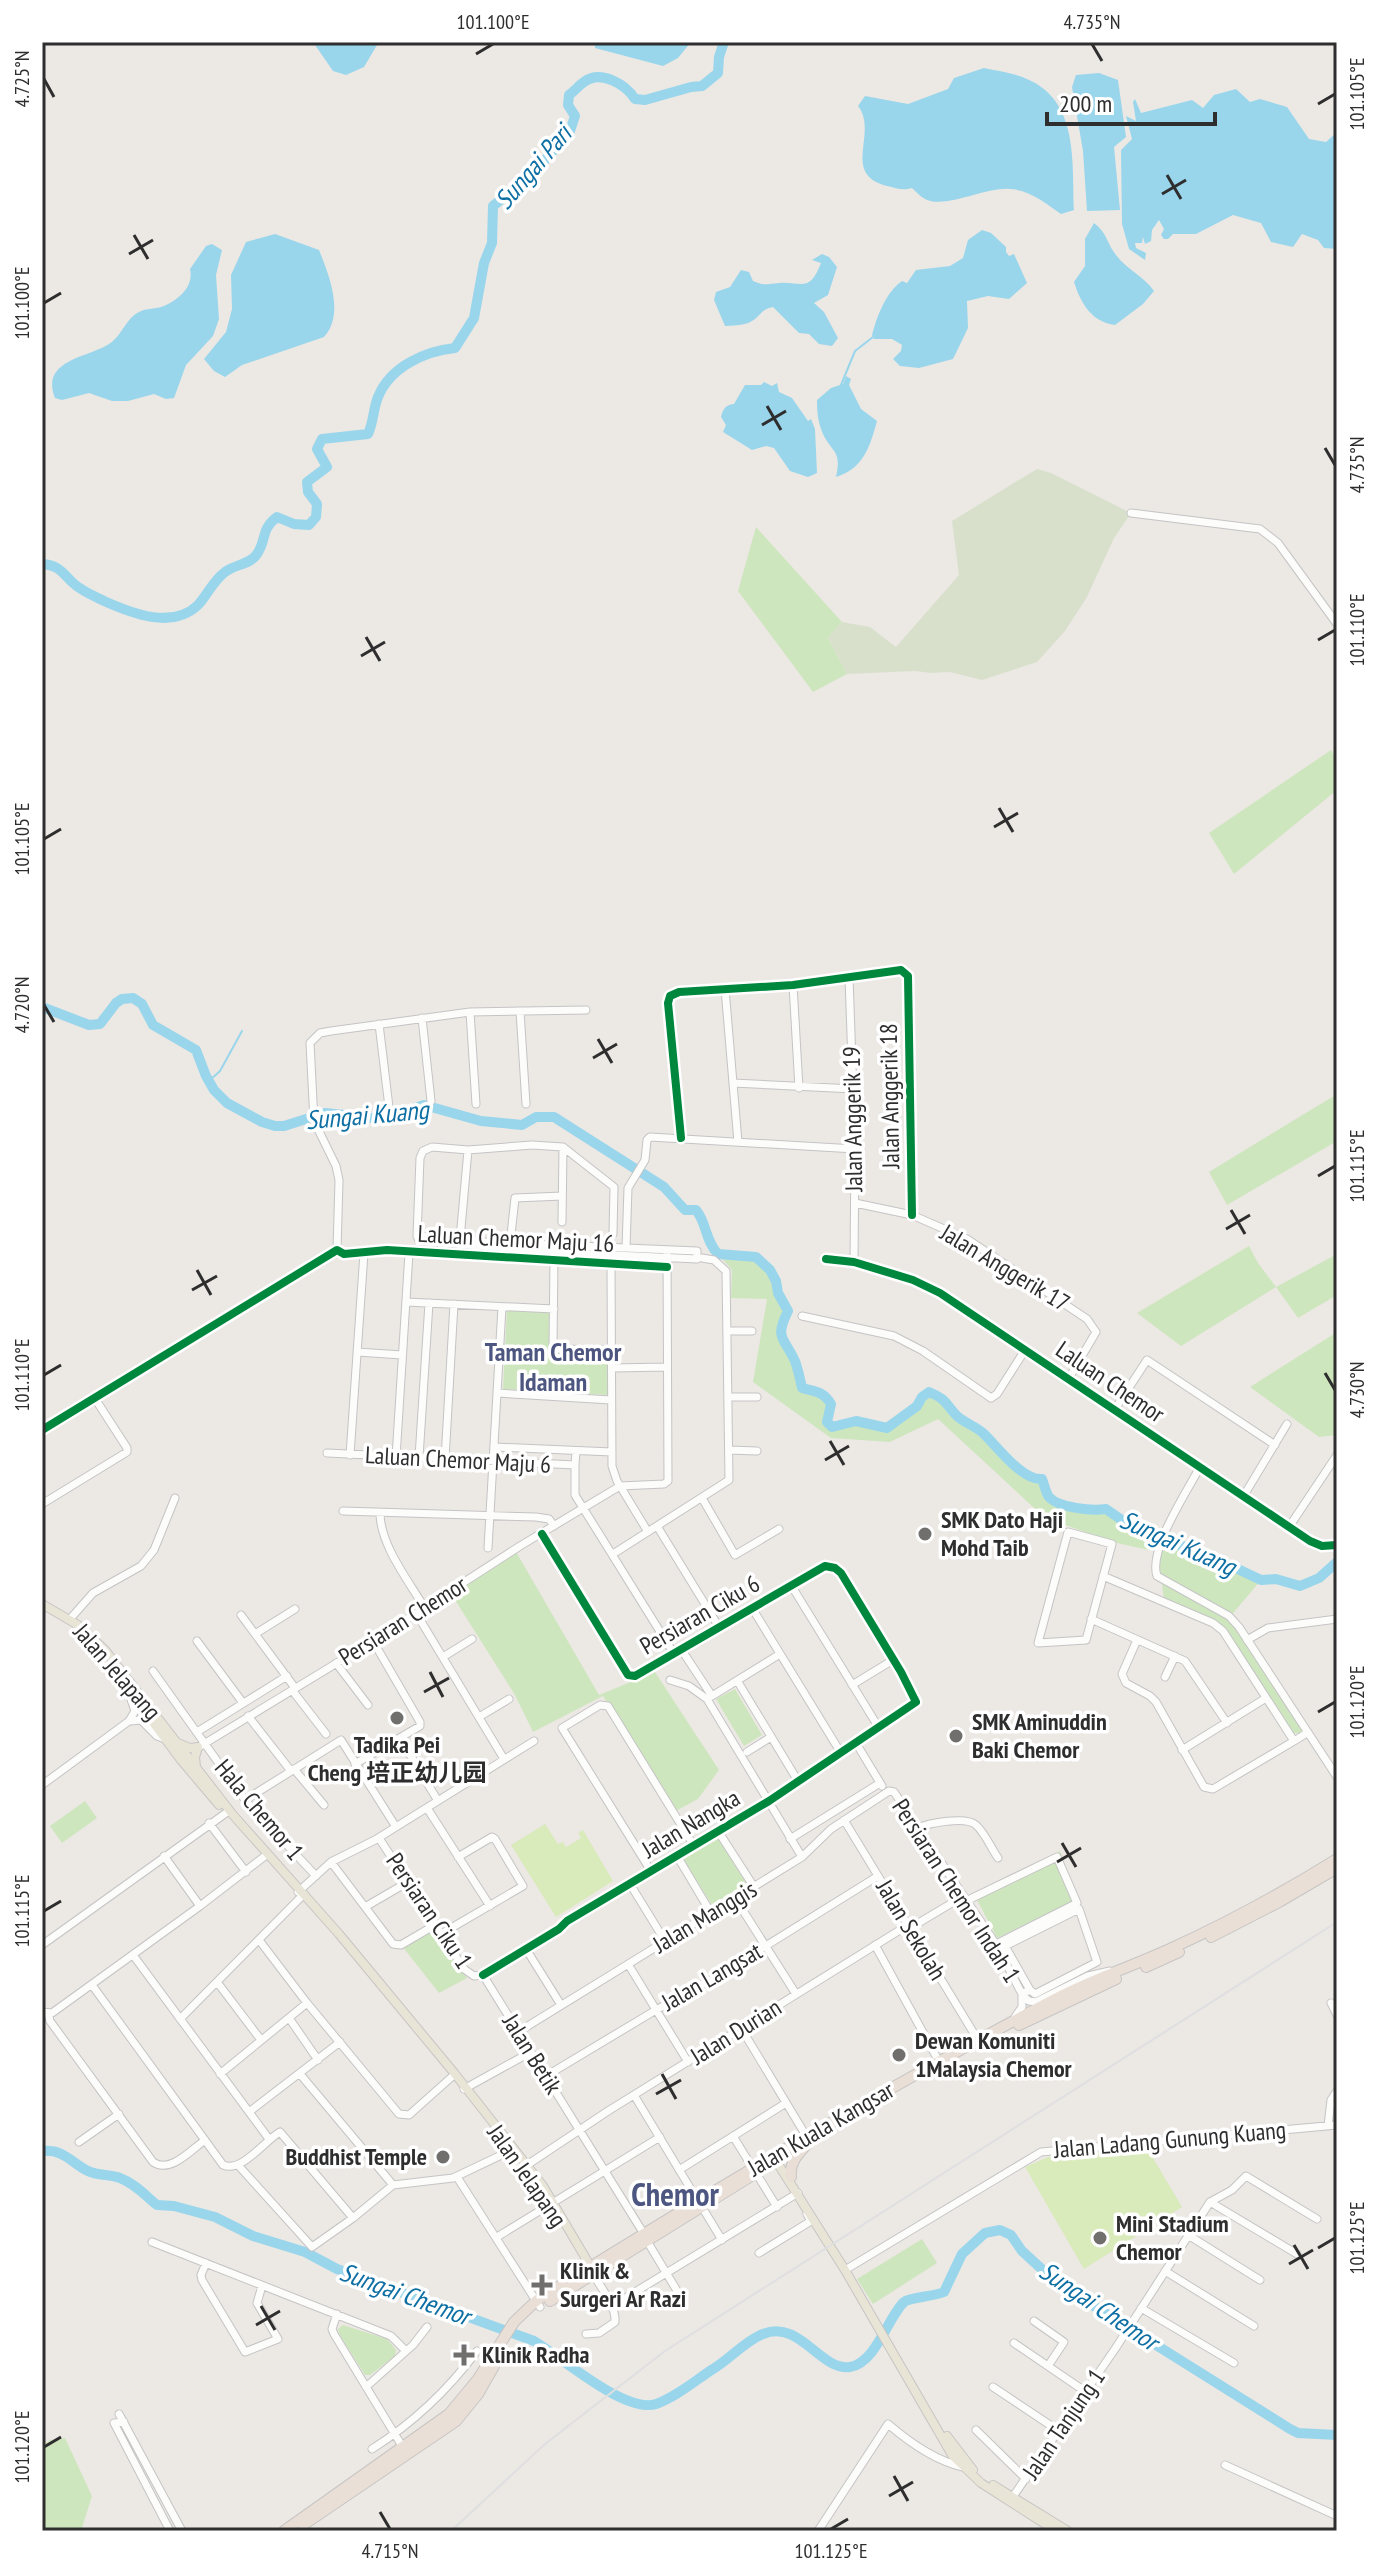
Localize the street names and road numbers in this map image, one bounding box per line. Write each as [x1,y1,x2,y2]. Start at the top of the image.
street label: Jalan Anggerik 18 [873,1023,906,1170]
street label: Jalan Anggerik 19 [836,1046,869,1193]
street label: Jalan Anggerik 17 [934,1216,1076,1318]
street label: Laluan Chemor Maju 16 [417,1218,615,1259]
street label: Laluan Chemor [1050,1334,1171,1429]
street label: Laluan Chemor Maju 6 [364,1439,552,1480]
street label: Persiaran Ciku 6 [634,1568,765,1661]
street label: Persiaran Chemor [333,1569,473,1672]
street label: Jalan Jelapang [66,1616,168,1726]
street label: Hala Chemor 1 [208,1753,311,1867]
street label: Jalan Nangka [635,1782,745,1865]
street label: Persiaran Chemor Indah 1 [885,1793,1027,1989]
street label: Persiaran Ciku 1 [379,1847,479,1975]
street label: Jalan Manggis [646,1873,762,1960]
street label: Jalan Sekolah [869,1873,953,1986]
street label: Jalan Langsat [655,1935,768,2018]
street label: Jalan Durian [684,1992,787,2072]
street label: Jalan Betik [495,2007,569,2100]
street label: Jalan Kuala Kangsar [741,2074,900,2183]
street label: Jalan Ladang Gunung Kuang [1052,2114,1287,2165]
street label: Jalan Jelapang [480,2118,574,2233]
street label: Jalan Tanjung 1 [1015,2362,1112,2486]

